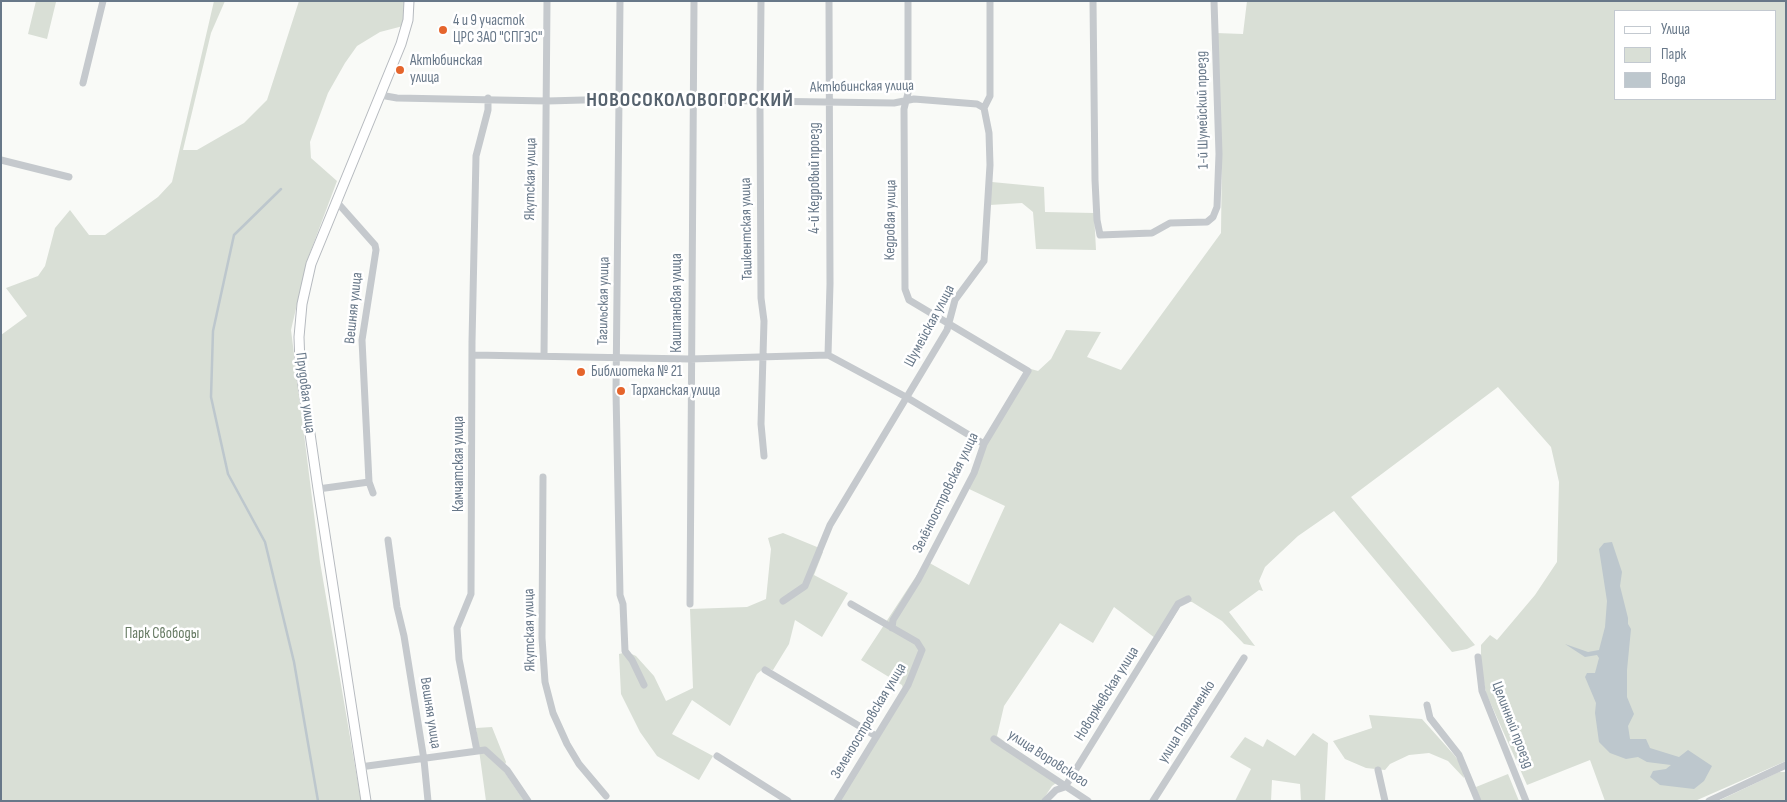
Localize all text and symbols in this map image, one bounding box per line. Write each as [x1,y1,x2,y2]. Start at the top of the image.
legend [1614,10,1777,100]
place label: 4 и 9 участок ЦРС ЗАО "СПГЭС" [453,12,542,47]
text: Улица [1661,20,1690,39]
marker: 4 и 9 участок ЦРС ЗАО "СПГЭС" [437,24,449,36]
text: Парк [1661,45,1686,64]
street label: 1-й Шумейский проезд [1193,51,1213,169]
place label: Актюбинская улица [410,52,482,87]
marker: Актюбинская улица [394,64,406,76]
text: Вода [1661,70,1686,89]
street label: Актюбинская улица [810,77,914,97]
district label: НОВОСОКОЛОВОГОРСКИЙ [584,89,796,113]
street label: 4-й Кедровый проезд [806,122,824,234]
street label: Якутская улица [521,137,541,221]
street label: Ташкентская улица [737,177,757,281]
street label: Кедровая улица [881,179,901,261]
street label: Каштановая улица [668,253,686,353]
street label: Тагильская улица [594,257,614,345]
street label: Вешняя улица [341,271,367,345]
street label: Шумейская улица [901,282,959,370]
street label: Прудовая улица [291,352,319,434]
place label: Библиотека № 21 [591,363,682,381]
marker: Библиотека № 21 [575,366,587,378]
place label: Тарханская улица [631,382,720,400]
marker: Тарханская улица [615,385,627,397]
street label: Камчатская улица [450,416,468,512]
street label: Зелёноостровская улица [909,430,983,556]
street label: Якутская улица [520,588,540,672]
park label: Парк Свободы [125,625,199,643]
street label: Новоржевская улица [1071,644,1143,744]
street label: Зеленоостровская улица [827,660,911,782]
street label: Вешняя улица [415,676,445,750]
street label: улица Пархоменко [1154,677,1220,767]
street label: Целинный проезд [1487,679,1537,771]
street label: улица Воровского [1004,726,1092,792]

